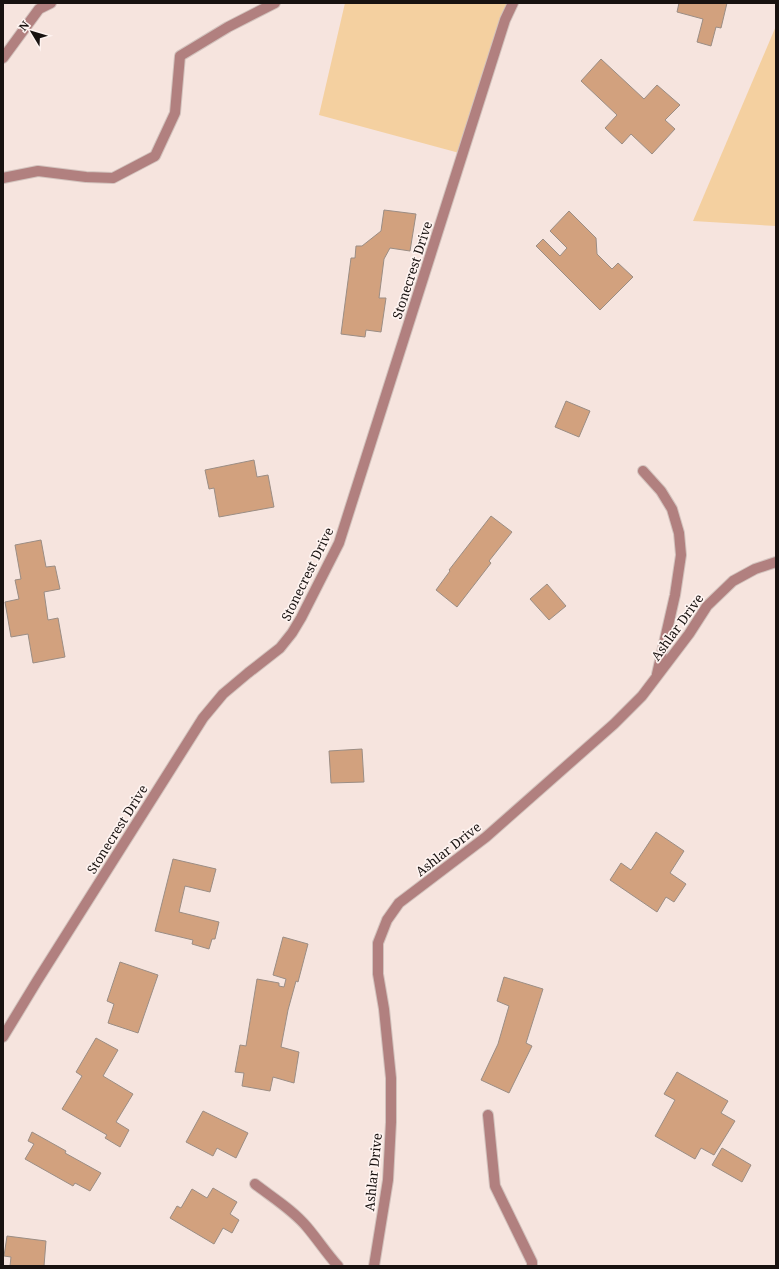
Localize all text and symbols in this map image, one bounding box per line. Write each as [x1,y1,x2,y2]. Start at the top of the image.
north arrow [12,12,52,52]
text: N [15,17,33,34]
street label: Stonecrest Drive [388,219,436,321]
street label: Stonecrest Drive [277,524,337,624]
street label: Ashlar Drive [647,590,707,664]
street label: Stonecrest Drive [82,781,152,877]
street label: Ashlar Drive [412,818,484,880]
street label: Ashlar Drive [360,1132,386,1212]

